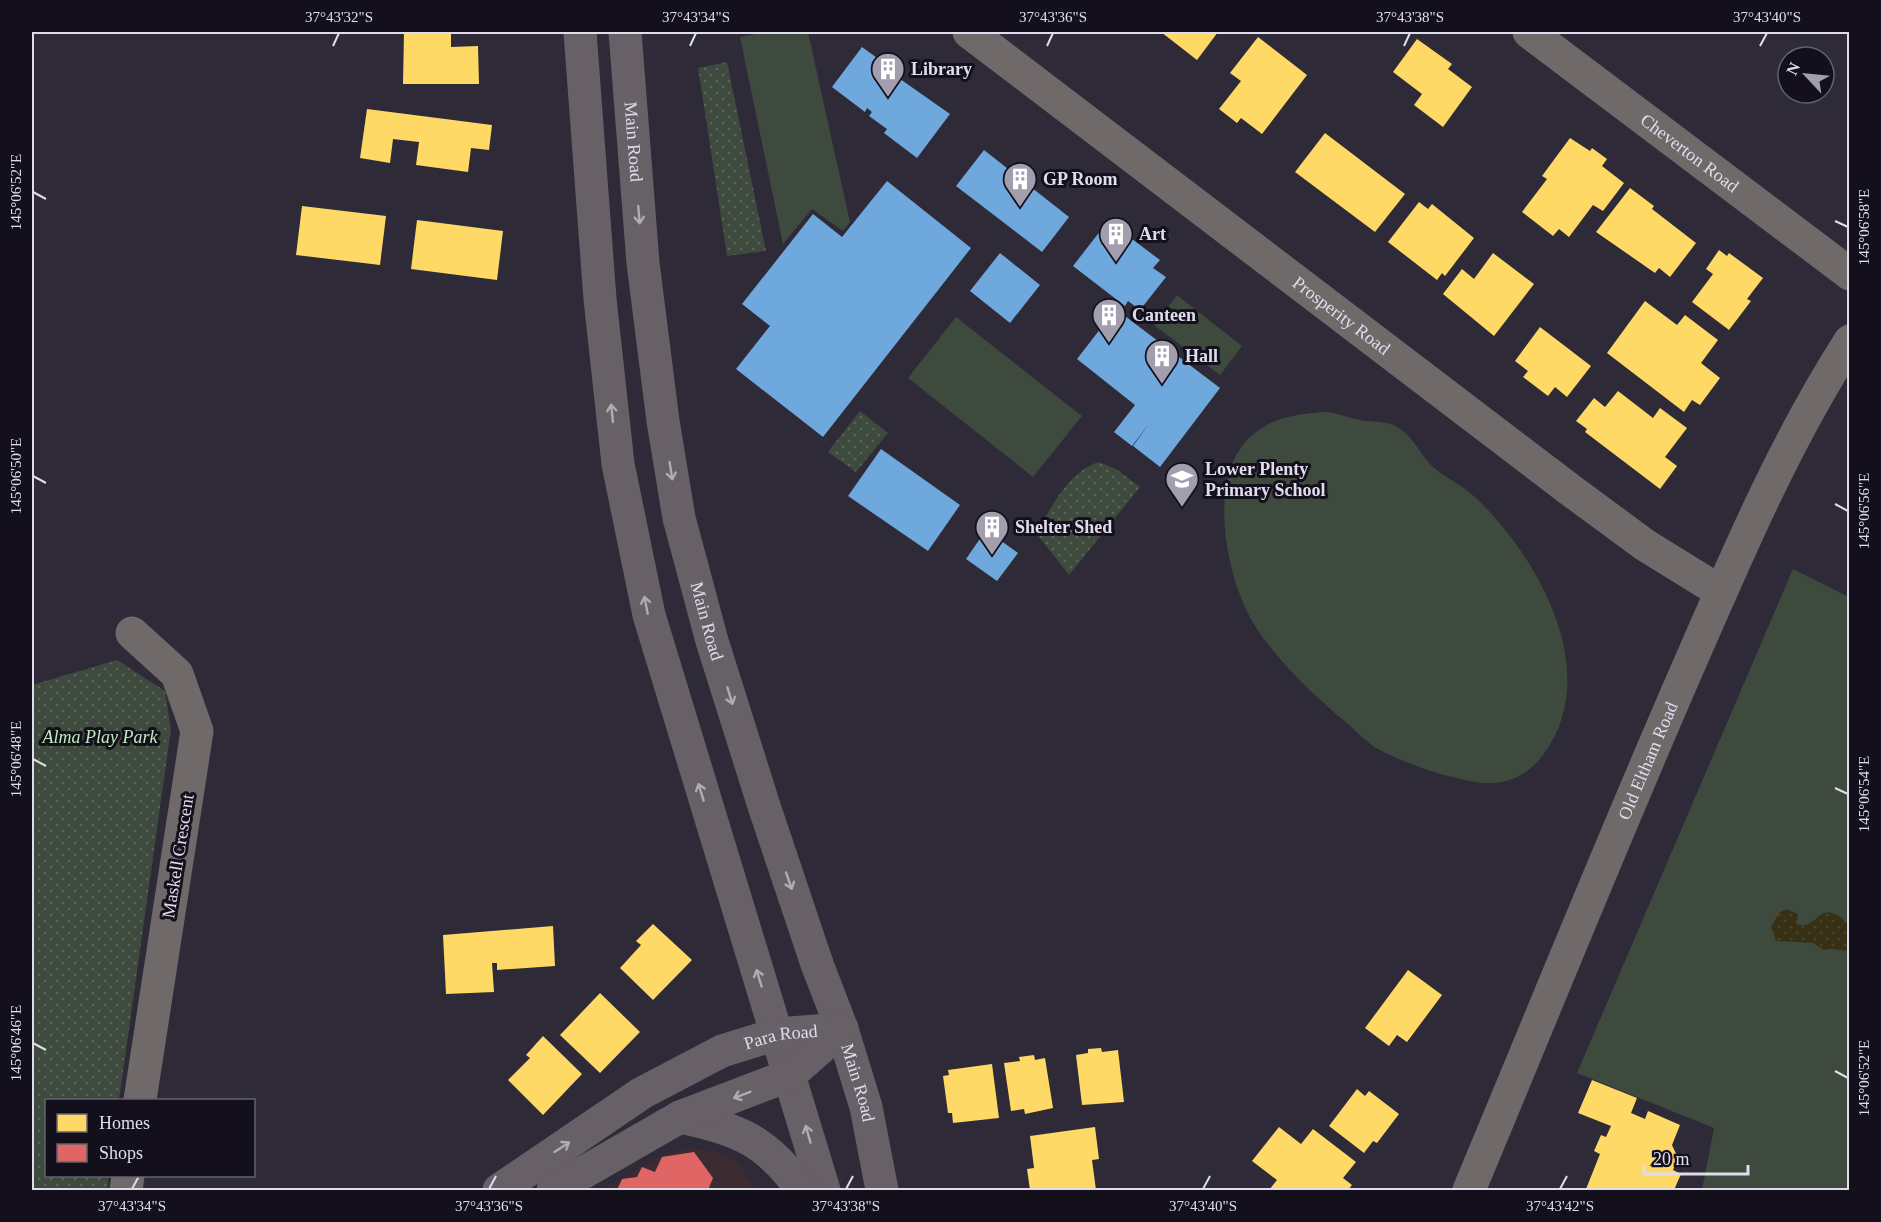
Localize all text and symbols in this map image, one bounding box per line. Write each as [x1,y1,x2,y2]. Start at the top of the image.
text: 37°43'32"S [305,9,373,25]
text: 37°43'34"S [662,9,730,25]
text: 37°43'36"S [1019,9,1087,25]
text: 37°43'38"S [1376,9,1444,25]
text: 37°43'40"S [1733,9,1801,25]
north arrow [1776,45,1836,105]
building icon: Library [870,51,906,98]
place label: Library [911,59,972,79]
text: N [1783,59,1803,78]
street label: Main Road [620,101,647,183]
street label: Cheverton Road [1637,110,1742,196]
text: 145°06'52"E [8,154,24,230]
building icon: GP Room [1002,161,1038,208]
place label: GP Room [1043,169,1118,189]
text: 145°06'58"E [1856,189,1872,265]
one-way arrow [634,205,645,225]
building icon: Art [1098,216,1134,263]
place label: Art [1139,224,1166,244]
street label: Prosperity Road [1289,272,1394,359]
building icon: Canteen [1091,297,1127,344]
place label: Canteen [1132,305,1196,325]
building icon: Hall [1144,338,1180,385]
place label: Hall [1185,346,1218,366]
one-way arrow [607,404,618,423]
text: 145°06'50"E [8,438,24,514]
place label: Lower Plenty Primary School [1205,459,1325,500]
one-way arrow [666,461,677,481]
school or university icon: Lower Plenty Primary School [1164,461,1200,508]
text: 145°06'56"E [1856,473,1872,549]
building icon: Shelter Shed [974,509,1010,556]
place label: Shelter Shed [1015,517,1112,537]
street label: Main Road [687,580,727,663]
one-way arrow [640,596,651,615]
one-way arrow [725,686,736,705]
street label: Old Eltham Road [1614,699,1682,823]
text: 145°06'48"E [8,721,24,797]
park label: Alma Play Park [42,727,158,747]
text: 145°06'54"E [1856,756,1872,832]
one-way arrow [695,783,706,802]
street label: Maskell Crescent [158,792,198,920]
one-way arrow [785,871,796,890]
one-way arrow [753,969,764,988]
text: 145°06'46"E [8,1005,24,1081]
street label: Para Road [742,1021,818,1054]
text: 145°06'52"E [1856,1040,1872,1116]
street label: Main Road [837,1041,879,1123]
one-way arrow [733,1090,752,1101]
legend [45,1099,255,1177]
text: Homes [99,1113,150,1133]
one-way arrow [802,1125,813,1144]
scale bar [1644,1138,1748,1176]
one-way arrow [553,1141,570,1153]
text: Shops [99,1143,143,1163]
text: 20 m [1653,1149,1690,1169]
text: 37°43'34"S [98,1198,166,1214]
text: 37°43'36"S [455,1198,523,1214]
text: 37°43'38"S [812,1198,880,1214]
text: 37°43'40"S [1169,1198,1237,1214]
text: 37°43'42"S [1526,1198,1594,1214]

